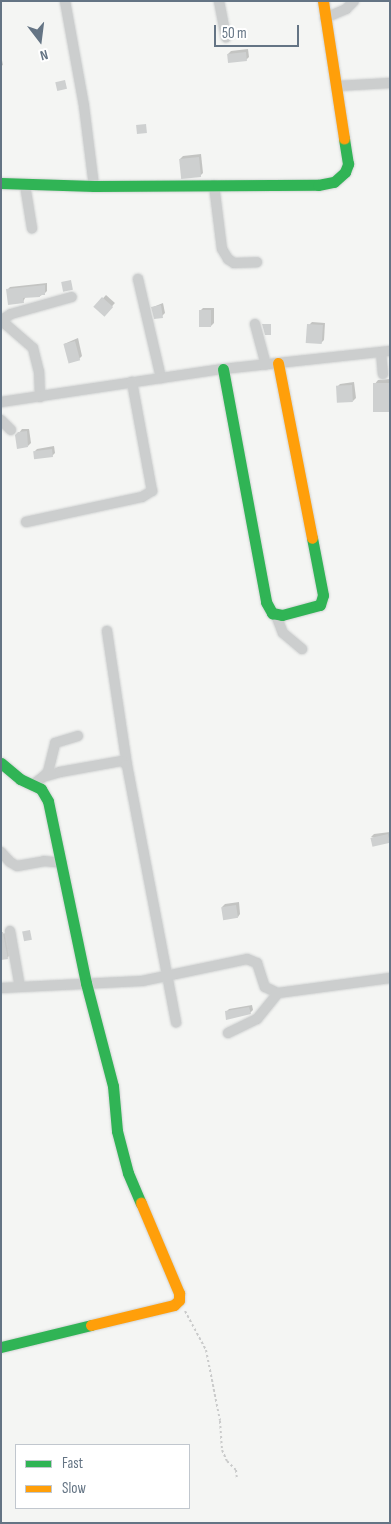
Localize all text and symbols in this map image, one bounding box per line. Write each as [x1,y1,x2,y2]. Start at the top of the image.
north arrow [15,15,65,65]
scale bar [216,15,301,47]
text: 50 m [222,24,247,43]
text: N [38,46,50,64]
legend [15,1444,190,1509]
text: Fast [62,1454,83,1473]
text: Slow [62,1479,86,1498]

